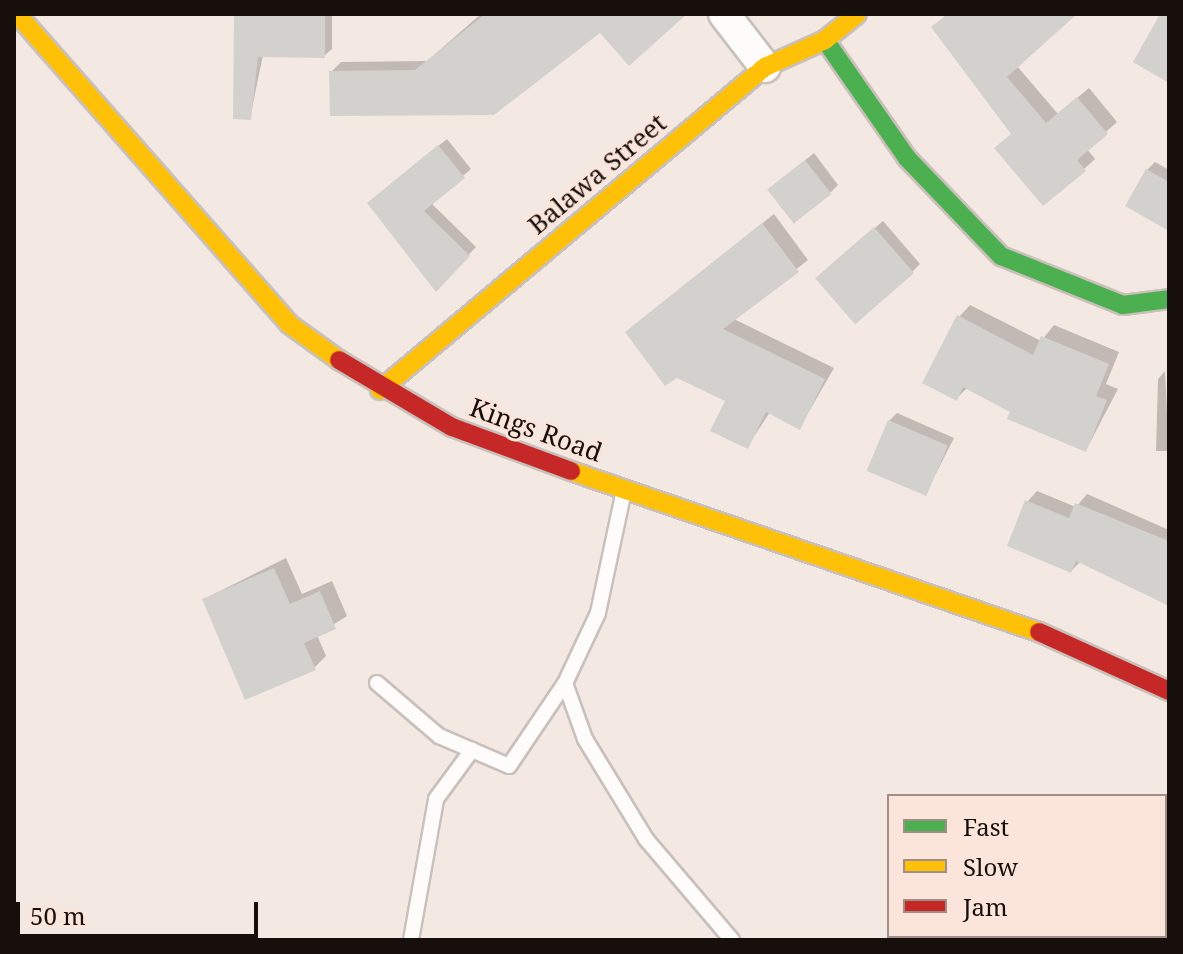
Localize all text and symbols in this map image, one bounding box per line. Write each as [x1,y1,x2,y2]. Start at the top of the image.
street label: Balawa Street [522,107,672,241]
street label: Kings Road [466,392,606,468]
legend [887,794,1167,938]
text: Fast [963,810,1009,843]
text: Slow [963,850,1018,883]
scale bar [20,886,262,936]
text: Jam [963,890,1008,923]
text: 50 m [30,899,86,932]

